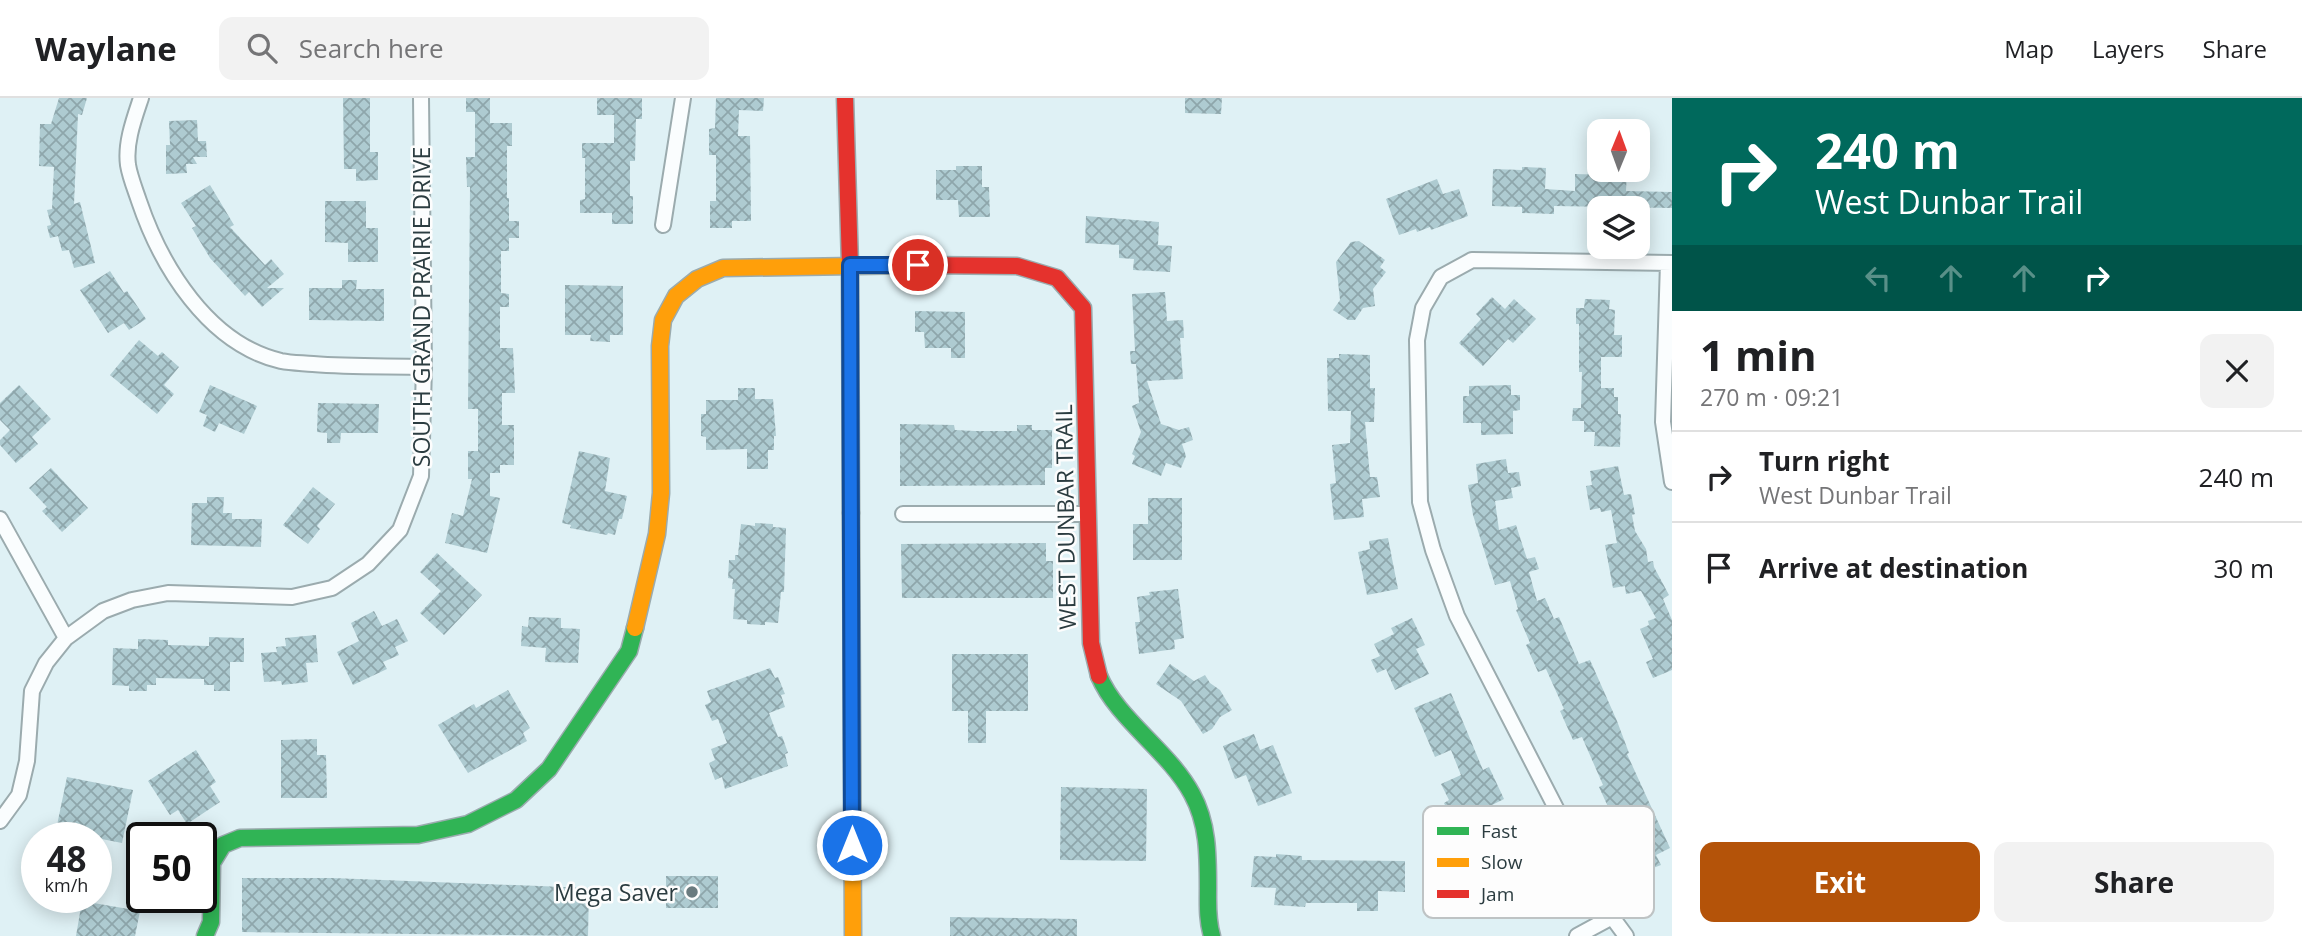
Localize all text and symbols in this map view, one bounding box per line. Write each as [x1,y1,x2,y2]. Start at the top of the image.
search box [219,17,709,80]
text: Waylane [35,26,177,71]
icon: search [243,29,281,67]
text: Search here [299,30,444,66]
text: Map [2004,32,2054,65]
text: Layers [2092,32,2165,65]
text: Share [2203,32,2267,65]
text: 240 m [1815,117,1960,183]
north arrow [1587,119,1650,182]
map controls [1587,119,1650,259]
icon: right [1700,126,1791,217]
street label: SOUTH GRAND PRAIRIE DRIVE [405,147,437,467]
text: West Dunbar Trail [1815,180,2083,223]
button: layers [1587,196,1650,259]
pin [888,235,948,295]
icon: arrive [899,246,937,284]
icon: left [1859,259,1897,297]
icon: ahead [1932,259,1970,297]
icon: ahead [2005,259,2043,297]
icon: right [2078,259,2116,297]
text: 1 min [1700,326,1817,383]
button: close [2200,334,2274,408]
text: 270 m · 09:21 [1700,381,1843,413]
street label: WEST DUNBAR TRAIL [1047,404,1083,630]
text: Turn right [1759,443,1890,479]
icon: right [1700,458,1738,496]
text: 240 m [2199,459,2274,495]
text: West Dunbar Trail [1759,479,1952,511]
icon: arrive [1700,549,1738,587]
text: Arrive at destination [1759,550,2028,586]
text: 30 m [2213,550,2274,586]
legend [1423,806,1654,918]
position arrow [815,808,889,882]
text: Fast [1481,818,1517,844]
speed limit sign: 50 [126,822,217,913]
text: 48 [46,835,87,882]
button: Exit [1700,842,1980,922]
button: Share [1994,842,2274,922]
text: Slow [1481,849,1523,875]
text: km/h [45,873,88,897]
place label: Mega Saver [554,876,679,908]
text: Jam [1479,881,1514,907]
marker: Mega Saver [684,884,700,900]

